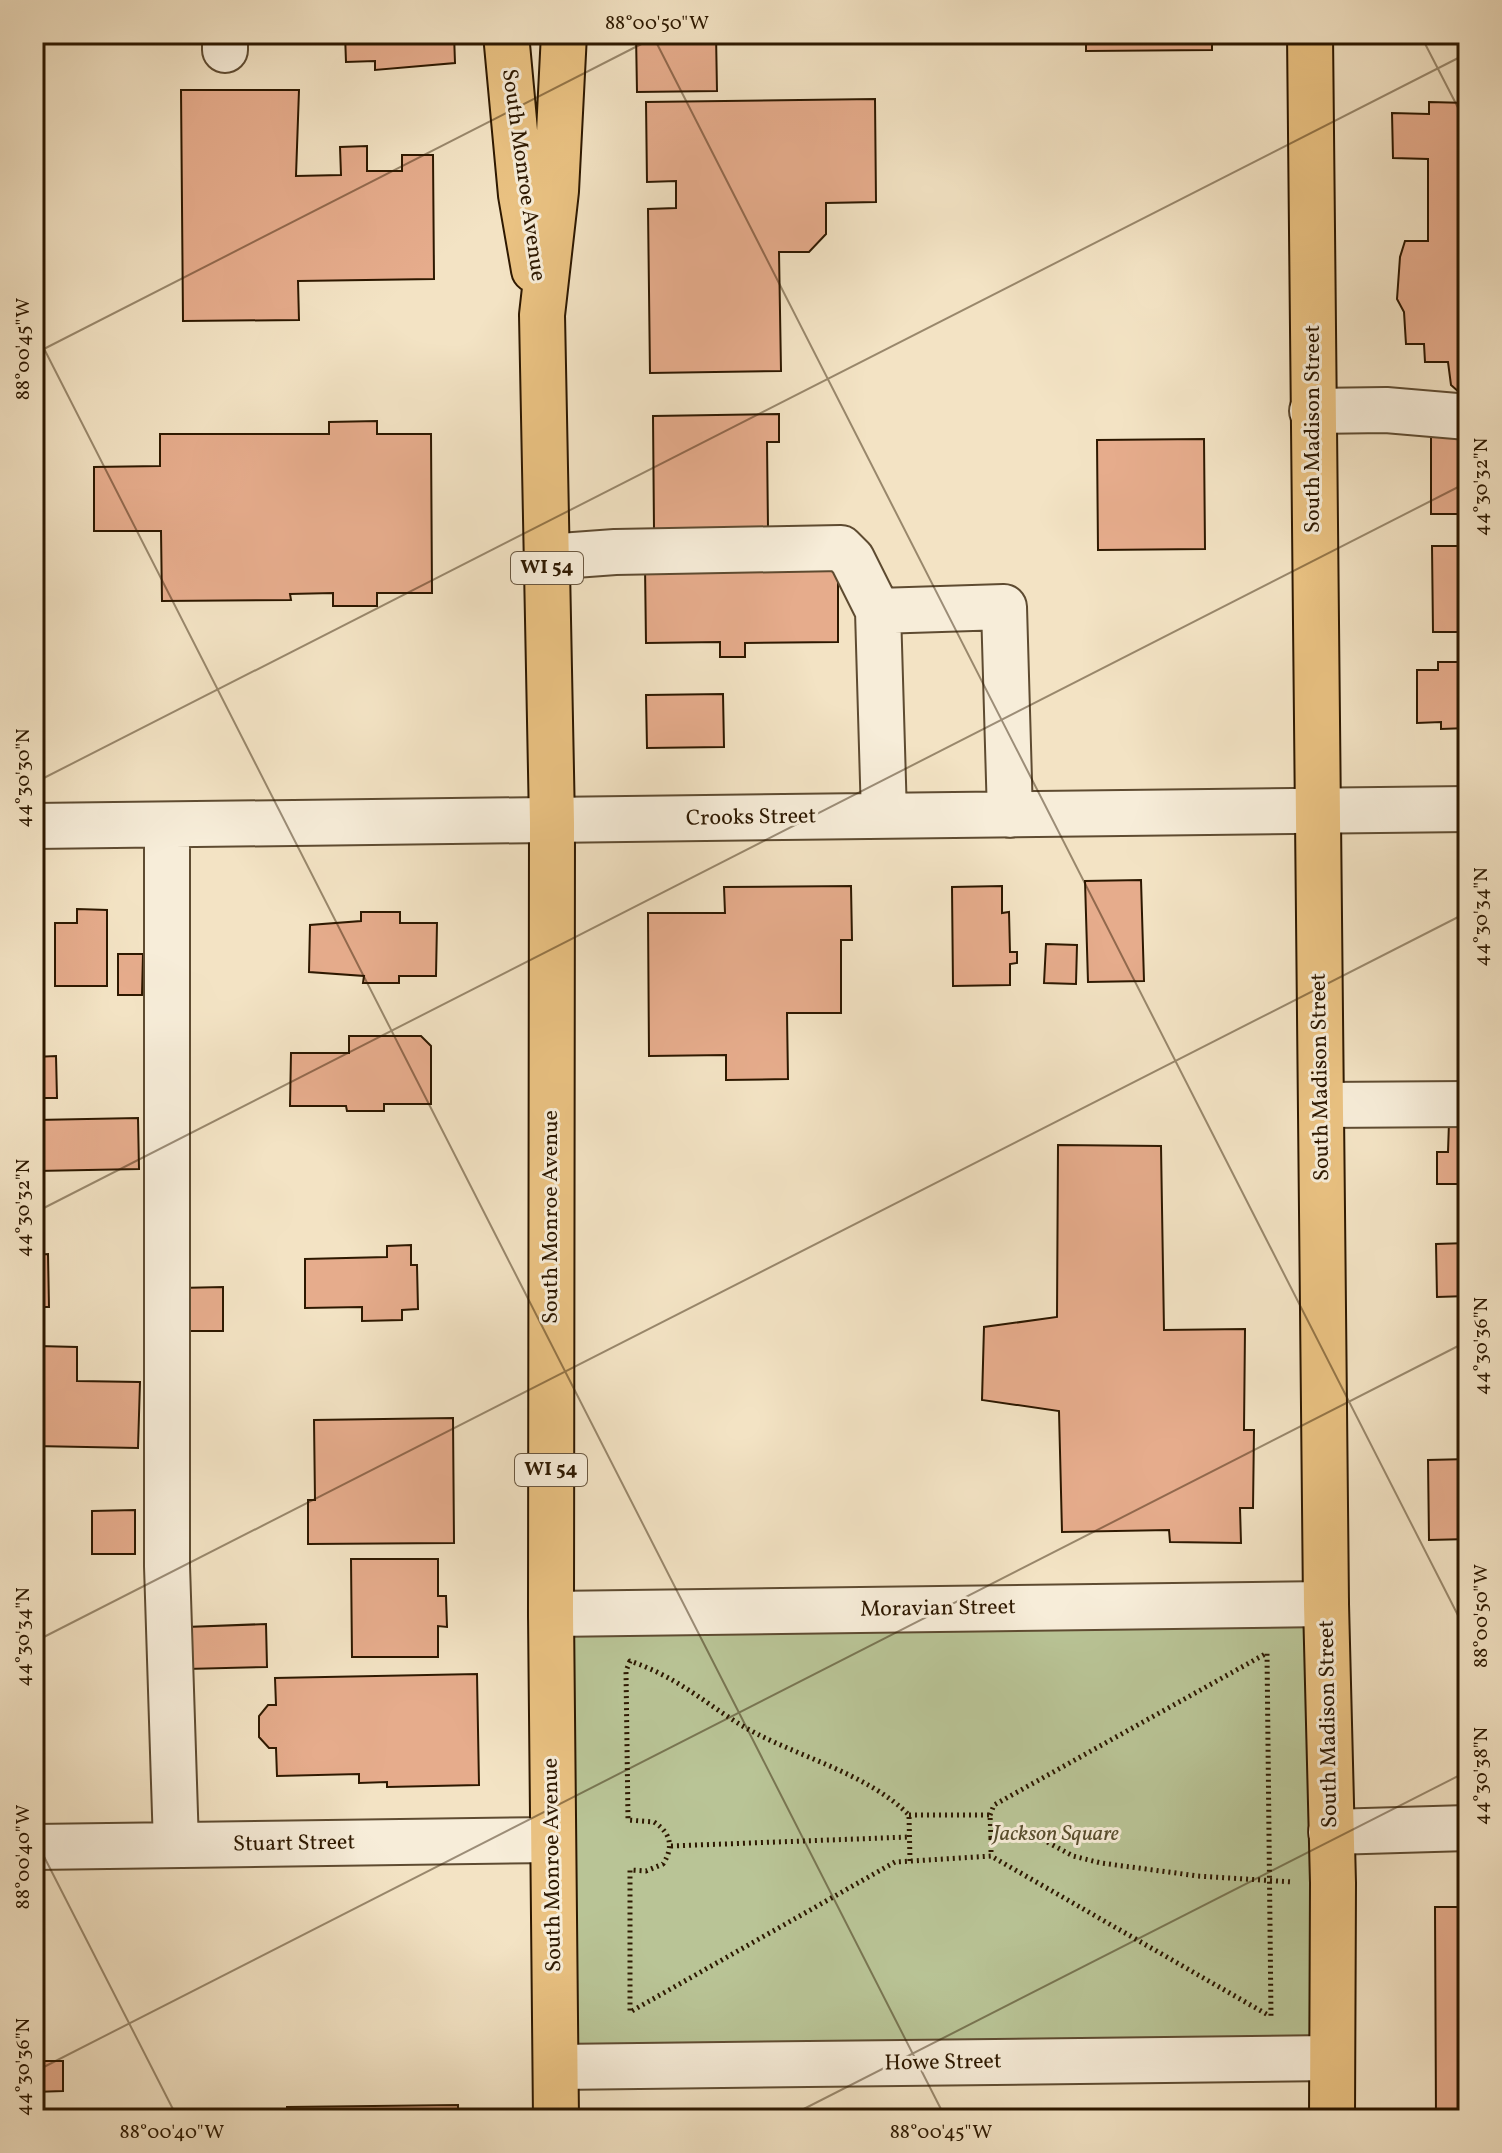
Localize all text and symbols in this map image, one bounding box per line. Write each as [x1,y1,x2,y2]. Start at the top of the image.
text: 88°00'50"W [605,10,709,38]
street label: South Monroe Avenue [493,67,553,283]
text: 88°00'45"W [10,298,38,400]
street label: South Madison Street [1298,325,1329,533]
text: 44°30'32"N [1468,438,1496,536]
road number: WI 54 [511,552,583,584]
text: 44°30'30"N [10,728,38,828]
street label: Crooks Street [686,801,817,835]
text: 44°30'34"N [1468,867,1496,967]
street label: South Madison Street [1304,972,1338,1181]
street label: South Monroe Avenue [536,1110,567,1324]
text: 44°30'32"N [10,1159,38,1257]
text: 44°30'36"N [1468,1297,1496,1395]
road number: WI 54 [515,1454,587,1486]
text: 88°00'50"W [1468,1564,1496,1668]
text: 44°30'34"N [10,1587,38,1687]
street label: Moravian Street [860,1592,1016,1626]
street label: South Madison Street [1312,1619,1346,1828]
text: 44°30'38"N [1468,1727,1496,1825]
street label: South Monroe Avenue [536,1758,570,1972]
text: 88°00'40"W [10,1805,38,1909]
park label: Jackson Square [991,1819,1119,1850]
street label: Stuart Street [233,1827,356,1861]
text: 44°30'36"N [10,2018,38,2116]
street label: Howe Street [884,2046,1002,2080]
text: 88°00'40"W [120,2119,224,2147]
text: 88°00'45"W [890,2119,992,2147]

